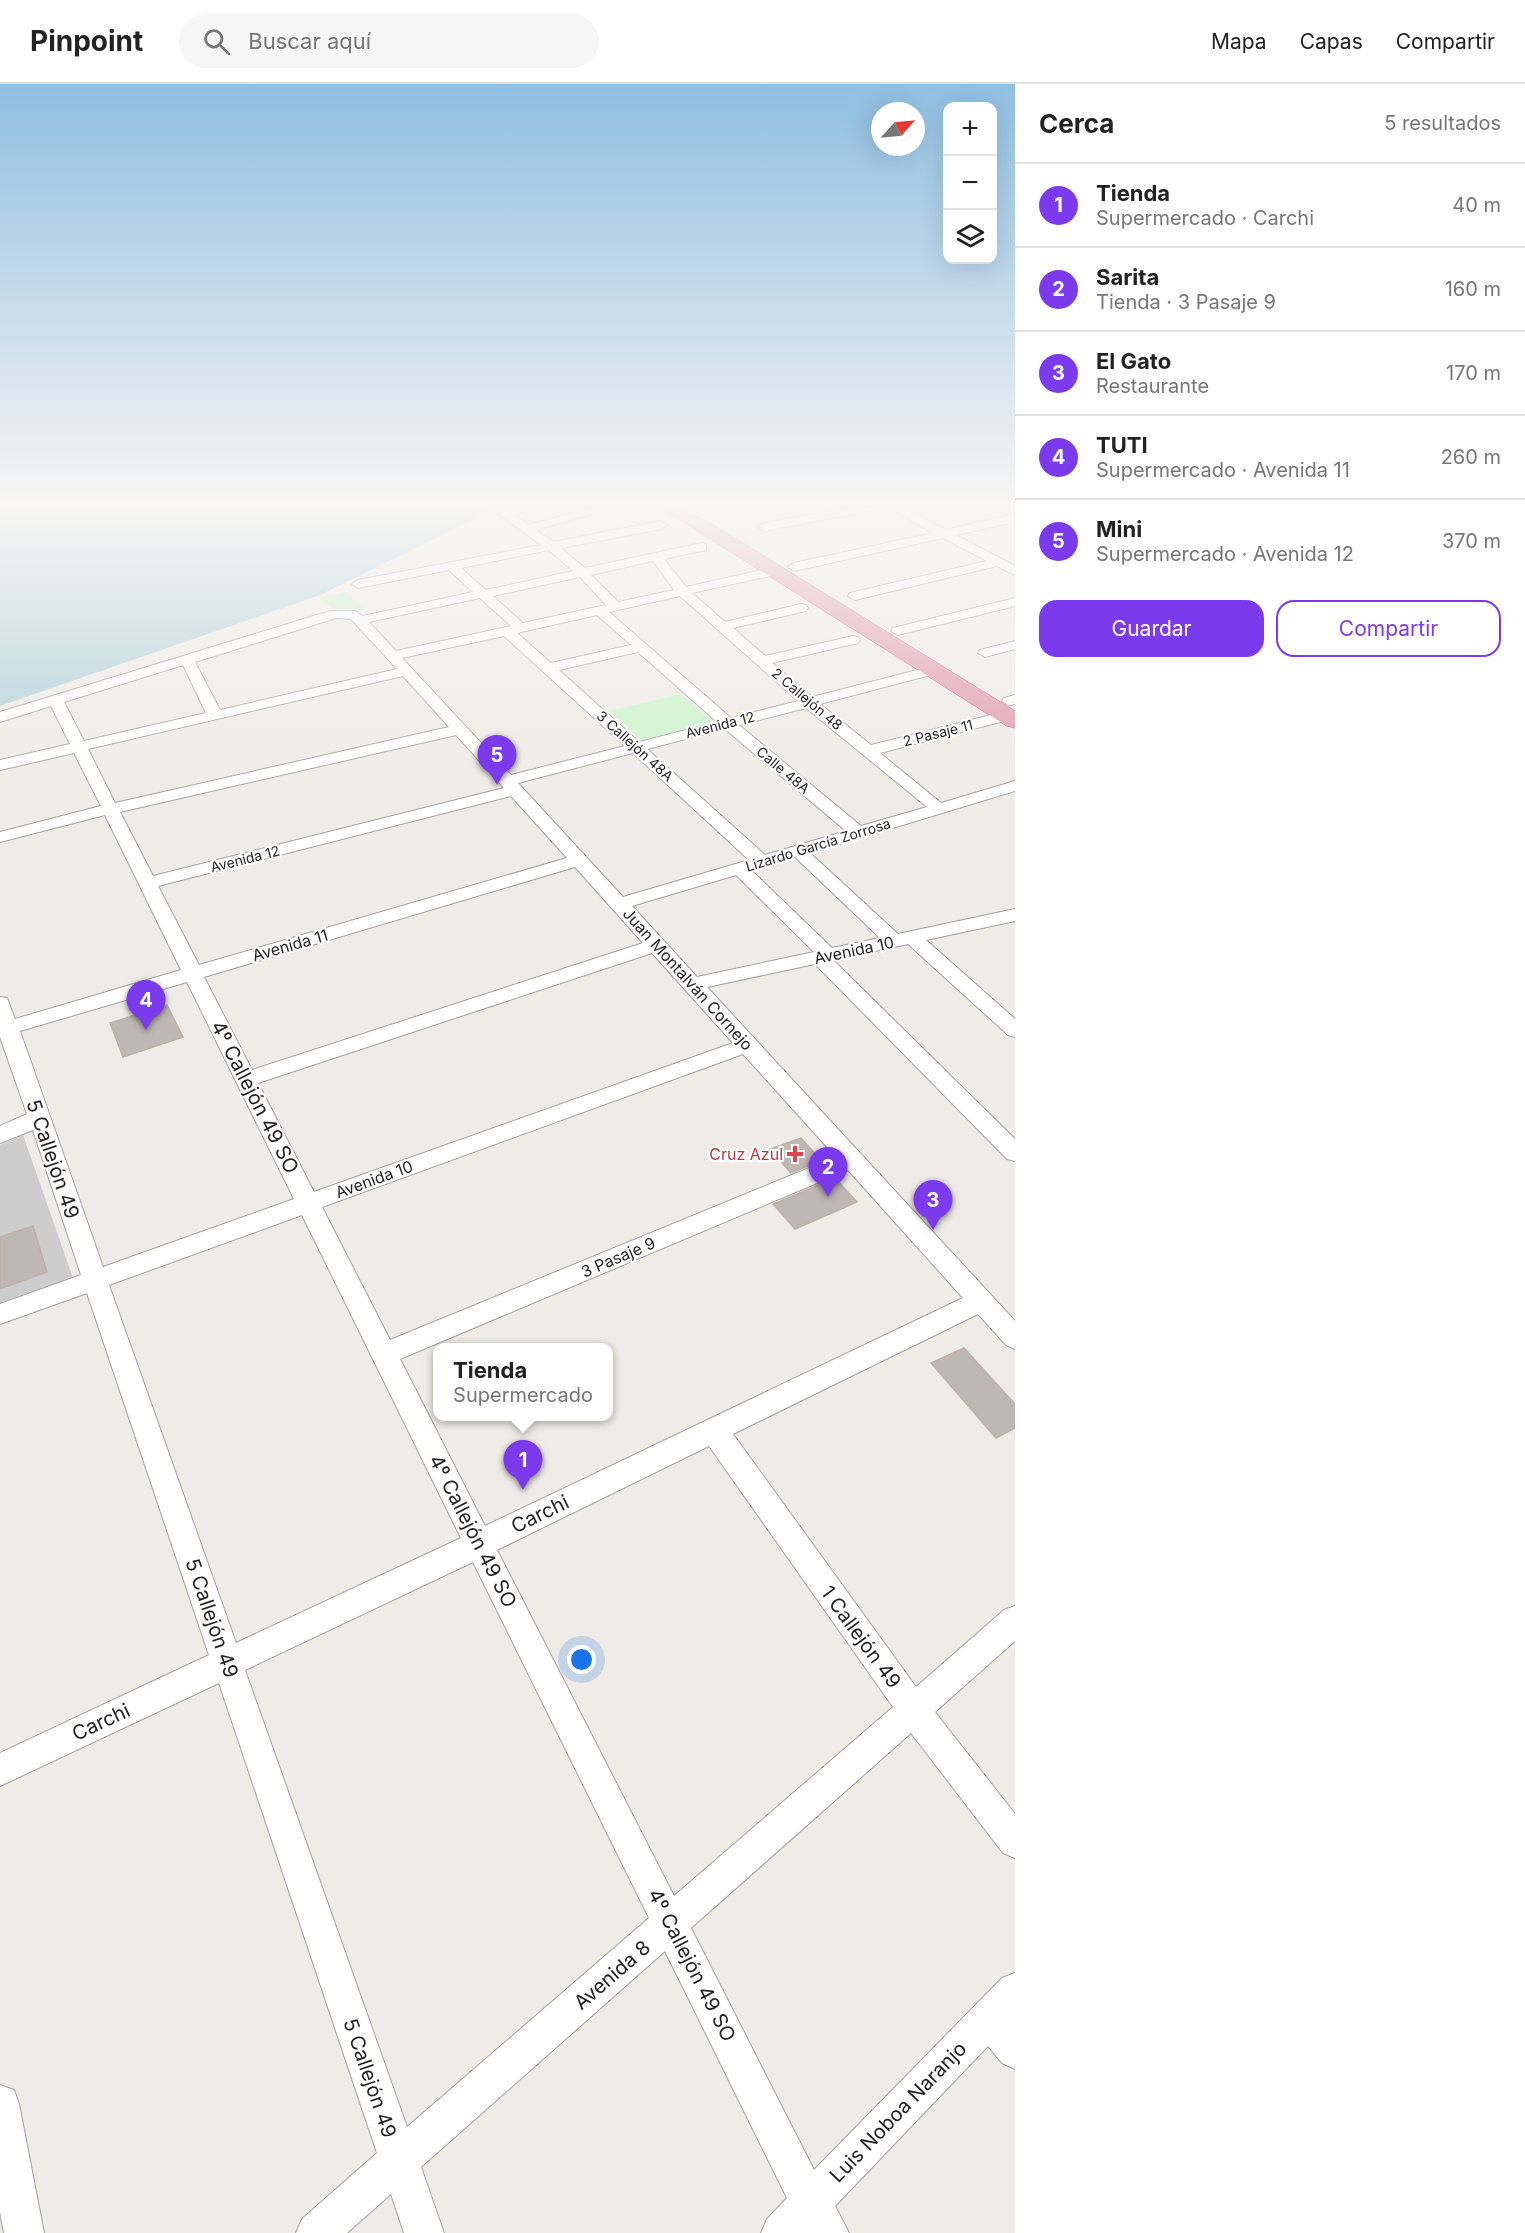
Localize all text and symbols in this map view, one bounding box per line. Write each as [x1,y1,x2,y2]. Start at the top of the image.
search box [179,14,599,68]
text: Pinpoint [30,24,143,58]
icon: search [200,25,233,58]
text: Buscar aquí [248,28,371,54]
text: Mapa [1211,29,1267,54]
text: Capas [1300,29,1363,54]
text: Compartir [1396,29,1495,54]
north arrow [871,102,925,156]
map controls [943,102,997,264]
button: + [943,102,997,156]
text: Cerca [1039,108,1114,139]
text: 5 resultados [1384,111,1501,135]
button: − [943,156,997,210]
text: Tienda [1096,180,1170,206]
text: 1 [1054,193,1063,217]
text: 40 m [1452,193,1501,217]
text: Supermercado · Carchi [1096,206,1314,230]
button: layers [943,210,997,264]
text: Sarita [1096,264,1159,290]
text: 2 [1052,277,1065,301]
text: 160 m [1445,277,1501,301]
text: Tienda · 3 Pasaje 9 [1096,290,1276,314]
text: El Gato [1096,348,1171,374]
text: 3 [1052,361,1065,385]
text: 170 m [1446,361,1501,385]
text: Restaurante [1096,374,1209,398]
text: TUTI [1096,432,1148,458]
text: 4 [1052,445,1065,469]
text: 260 m [1441,445,1501,469]
text: Supermercado · Avenida 11 [1096,458,1350,482]
text: Mini [1096,516,1142,542]
text: 5 [1052,529,1065,553]
text: 370 m [1442,529,1501,553]
text: Supermercado · Avenida 12 [1096,542,1354,566]
button: Guardar [1039,600,1264,657]
button: Compartir [1276,600,1501,657]
street label: 2 Callejón 48 [768,664,846,733]
street label: 3 Callejón 48A [594,707,677,785]
street label: Avenida 12 [684,708,756,741]
street label: 2 Pasaje 11 [901,716,975,749]
pin: 5 [478,736,516,785]
street label: Calle 48A [753,742,814,797]
street label: Lizardo García Zorrosa [743,814,892,875]
street label: Avenida 12 [209,842,281,875]
street label: Juan Montalván Cornejo [619,904,757,1054]
street label: Avenida 11 [250,925,330,965]
street label: Avenida 10 [812,932,896,968]
pin: 4 [126,980,166,1030]
street label: 4º Callejón 49 SO [206,1017,304,1177]
street label: 5 Callejón 49 [21,1096,85,1222]
place label: Cruz Azul [709,1144,783,1164]
marker: Cruz Azul [788,1147,802,1161]
pin: 2 [808,1148,848,1197]
street label: Avenida 10 [332,1156,416,1202]
pin: 3 [914,1180,952,1230]
street label: 3 Pasaje 9 [578,1232,658,1282]
popup [433,1343,613,1421]
text: Tienda [453,1357,527,1383]
text: Supermercado [453,1383,593,1407]
pin: 1 [504,1440,542,1490]
street label: 4º Callejón 49 SO [424,1451,522,1611]
street label: Carchi [507,1490,573,1538]
street label: 5 Callejón 49 [180,1555,244,1681]
street label: 1 Callejón 49 [816,1581,906,1693]
your location [567,1645,596,1674]
street label: Carchi [68,1698,134,1746]
street label: 4º Callejón 49 SO [643,1885,741,2045]
street label: Avenida 8 [569,1935,655,2015]
street label: 5 Callejón 49 [338,2015,402,2141]
street label: Luis Noboa Naranjo [825,2037,971,2187]

